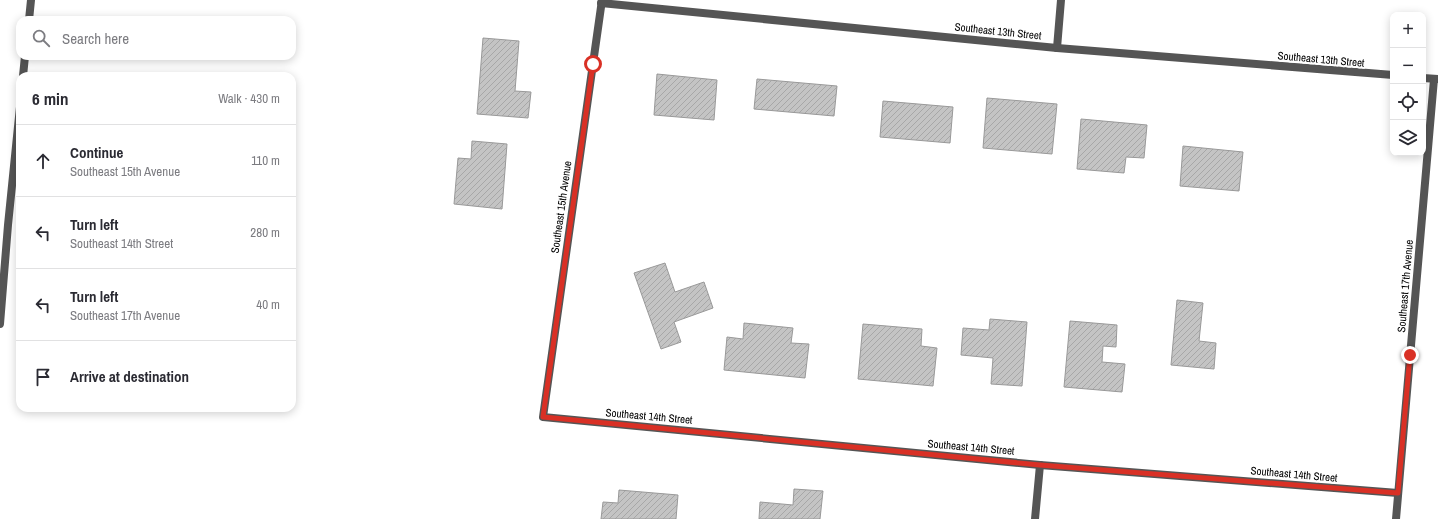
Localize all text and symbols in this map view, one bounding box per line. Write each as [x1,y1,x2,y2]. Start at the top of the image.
map controls [1390,12,1426,156]
button: + [1390,12,1426,48]
search box [16,16,296,60]
street label: Southeast 13th Street [954,19,1043,43]
icon: search [30,27,52,49]
text: Search here [62,28,129,49]
street label: Southeast 13th Street [1277,48,1366,70]
button: − [1390,48,1426,84]
route start [584,55,602,73]
button: locate [1390,84,1426,120]
text: 6 min [32,87,68,110]
text: Walk · 430 m [218,90,280,107]
button: layers [1390,120,1426,156]
text: Continue [70,142,123,163]
icon: ahead [32,150,54,172]
text: 110 m [251,152,280,169]
street label: Southeast 15th Avenue [548,160,574,254]
text: Southeast 15th Avenue [70,163,180,180]
text: Turn left [70,214,118,235]
icon: left [32,222,54,244]
text: 280 m [250,224,280,241]
text: Southeast 14th Street [70,235,173,252]
street label: Southeast 17th Avenue [1394,239,1416,333]
text: Turn left [70,286,118,307]
icon: left [32,294,54,316]
text: 40 m [256,296,280,313]
text: Southeast 17th Avenue [70,307,180,324]
route end [1401,346,1419,364]
icon: arrive [32,366,54,388]
text: Arrive at destination [70,366,189,387]
street label: Southeast 14th Street [605,405,694,427]
street label: Southeast 14th Street [927,436,1016,458]
street label: Southeast 14th Street [1250,463,1339,485]

